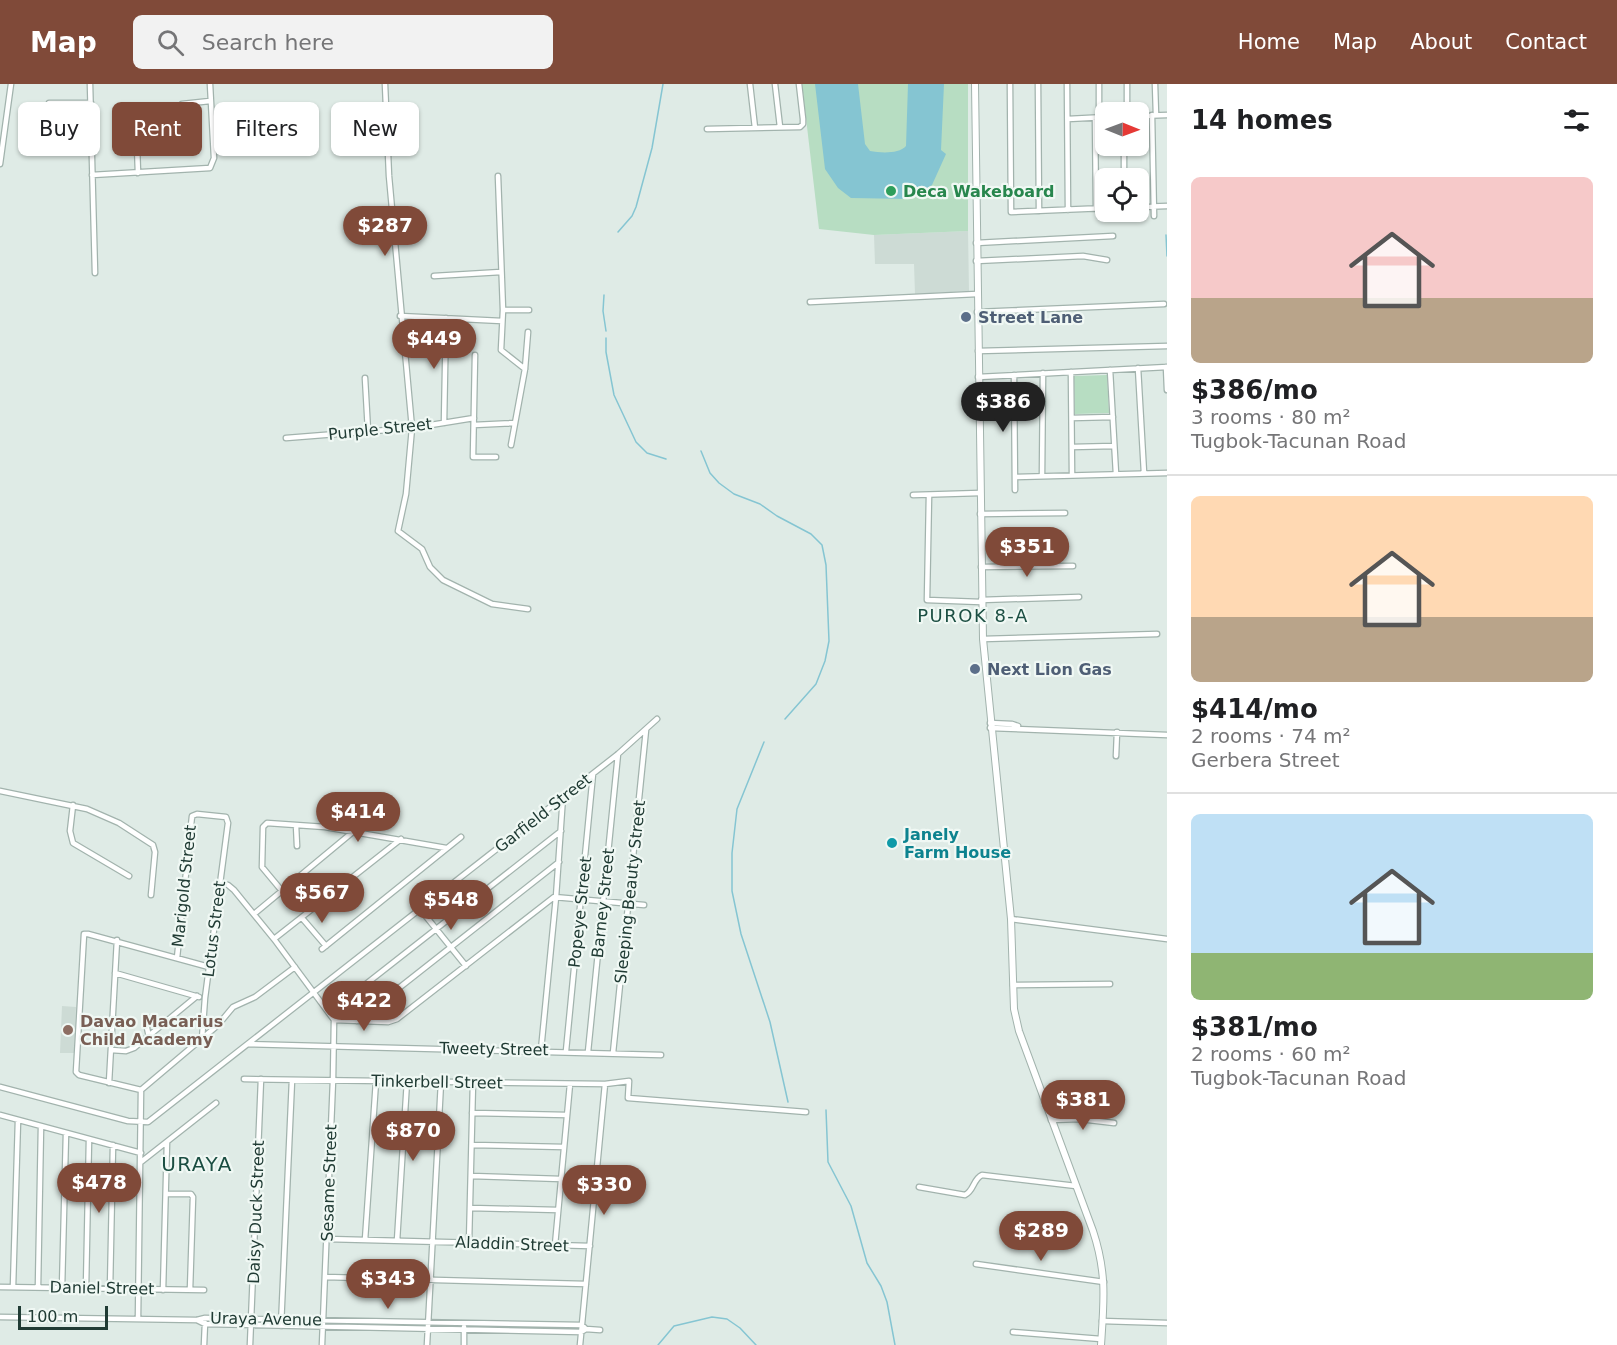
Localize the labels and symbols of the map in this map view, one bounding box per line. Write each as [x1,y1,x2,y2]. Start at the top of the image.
north arrow [1095,102,1149,156]
place label: Deca Wakeboard [903,182,1055,201]
marker: Deca Wakeboard [884,184,898,198]
pin: $287 [349,206,421,257]
place label: Street Lane [978,308,1083,327]
marker: Street Lane [959,310,973,324]
pin: $449 [398,319,470,370]
pin: $386 [967,382,1039,433]
street label: Purple Street [327,414,433,444]
pin: $351 [991,527,1063,578]
district label: PUROK 8-A [917,605,1029,626]
place label: Next Lion Gas [987,660,1112,679]
marker: Next Lion Gas [968,662,982,676]
street label: Garfield Street [491,769,595,857]
pin: $414 [322,792,394,843]
street label: Sleeping Beauty Street [611,799,649,985]
street label: Marigold Street [168,824,200,948]
place label: Janely Farm House [903,825,1011,862]
marker: Janely Farm House [885,836,899,850]
street label: Barney Street [588,847,618,959]
street label: Popeye Street [565,855,595,969]
pin: $567 [286,873,358,924]
street label: Lotus Street [199,880,229,978]
pin: $548 [415,880,487,931]
pin: $422 [328,981,400,1032]
place label: Davao Macarius Child Academy [80,1012,223,1049]
marker: Davao Macarius Child Academy [61,1023,75,1037]
street label: Tweety Street [438,1039,549,1059]
street label: Tinkerbell Street [370,1071,503,1093]
pin: $381 [1047,1080,1119,1131]
pin: $870 [377,1111,449,1162]
street label: Sesame Street [317,1124,341,1242]
street label: Daisy Duck Street [244,1140,268,1284]
district label: URAYA [161,1152,233,1176]
pin: $478 [63,1163,135,1214]
pin: $330 [568,1165,640,1216]
pin: $289 [1005,1211,1077,1262]
street label: Aladdin Street [455,1233,569,1255]
pin: $343 [352,1259,424,1310]
street label: Daniel Street [49,1278,155,1298]
scale bar [18,1303,108,1330]
street label: Uraya Avenue [210,1309,322,1329]

